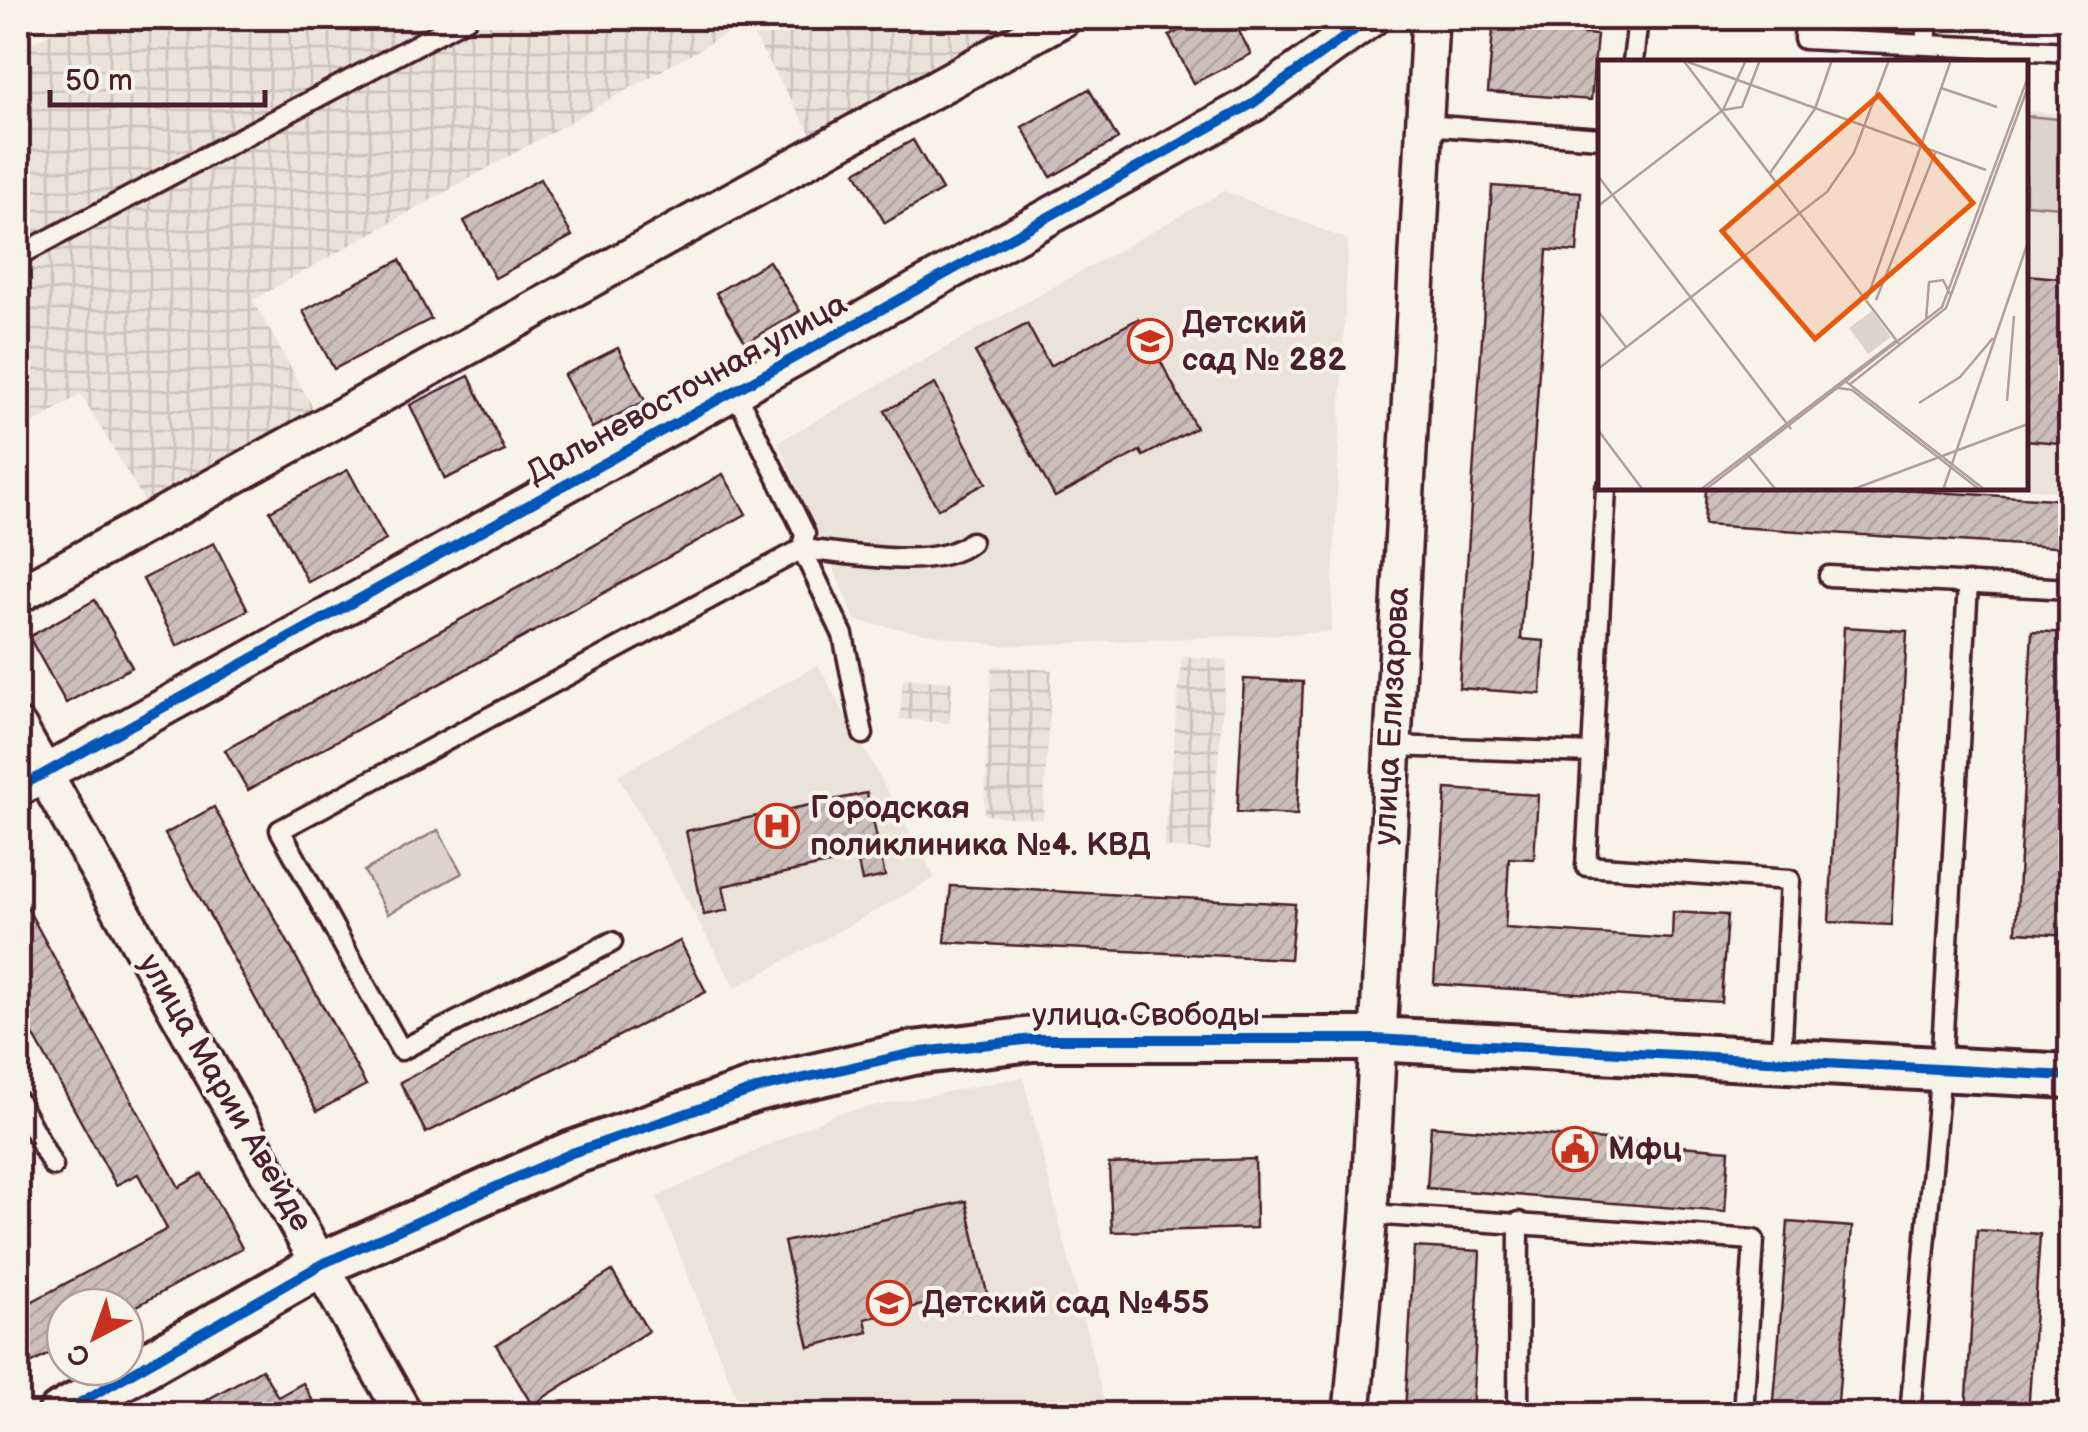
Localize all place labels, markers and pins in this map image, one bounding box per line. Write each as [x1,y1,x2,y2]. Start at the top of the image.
place label: Детский сад № 282 [1182,304,1346,380]
school or university icon: Детский сад № 282 [1127,318,1173,364]
place label: Городская поликлиника №4. КВД [810,789,1151,865]
hospital icon: Городская поликлиника №4. КВД [754,803,800,849]
public building icon: Мфц [1552,1126,1598,1172]
place label: Мфц [1608,1130,1682,1169]
school or university icon: Детский сад №455 [866,1280,912,1326]
place label: Детский сад №455 [922,1284,1210,1323]

